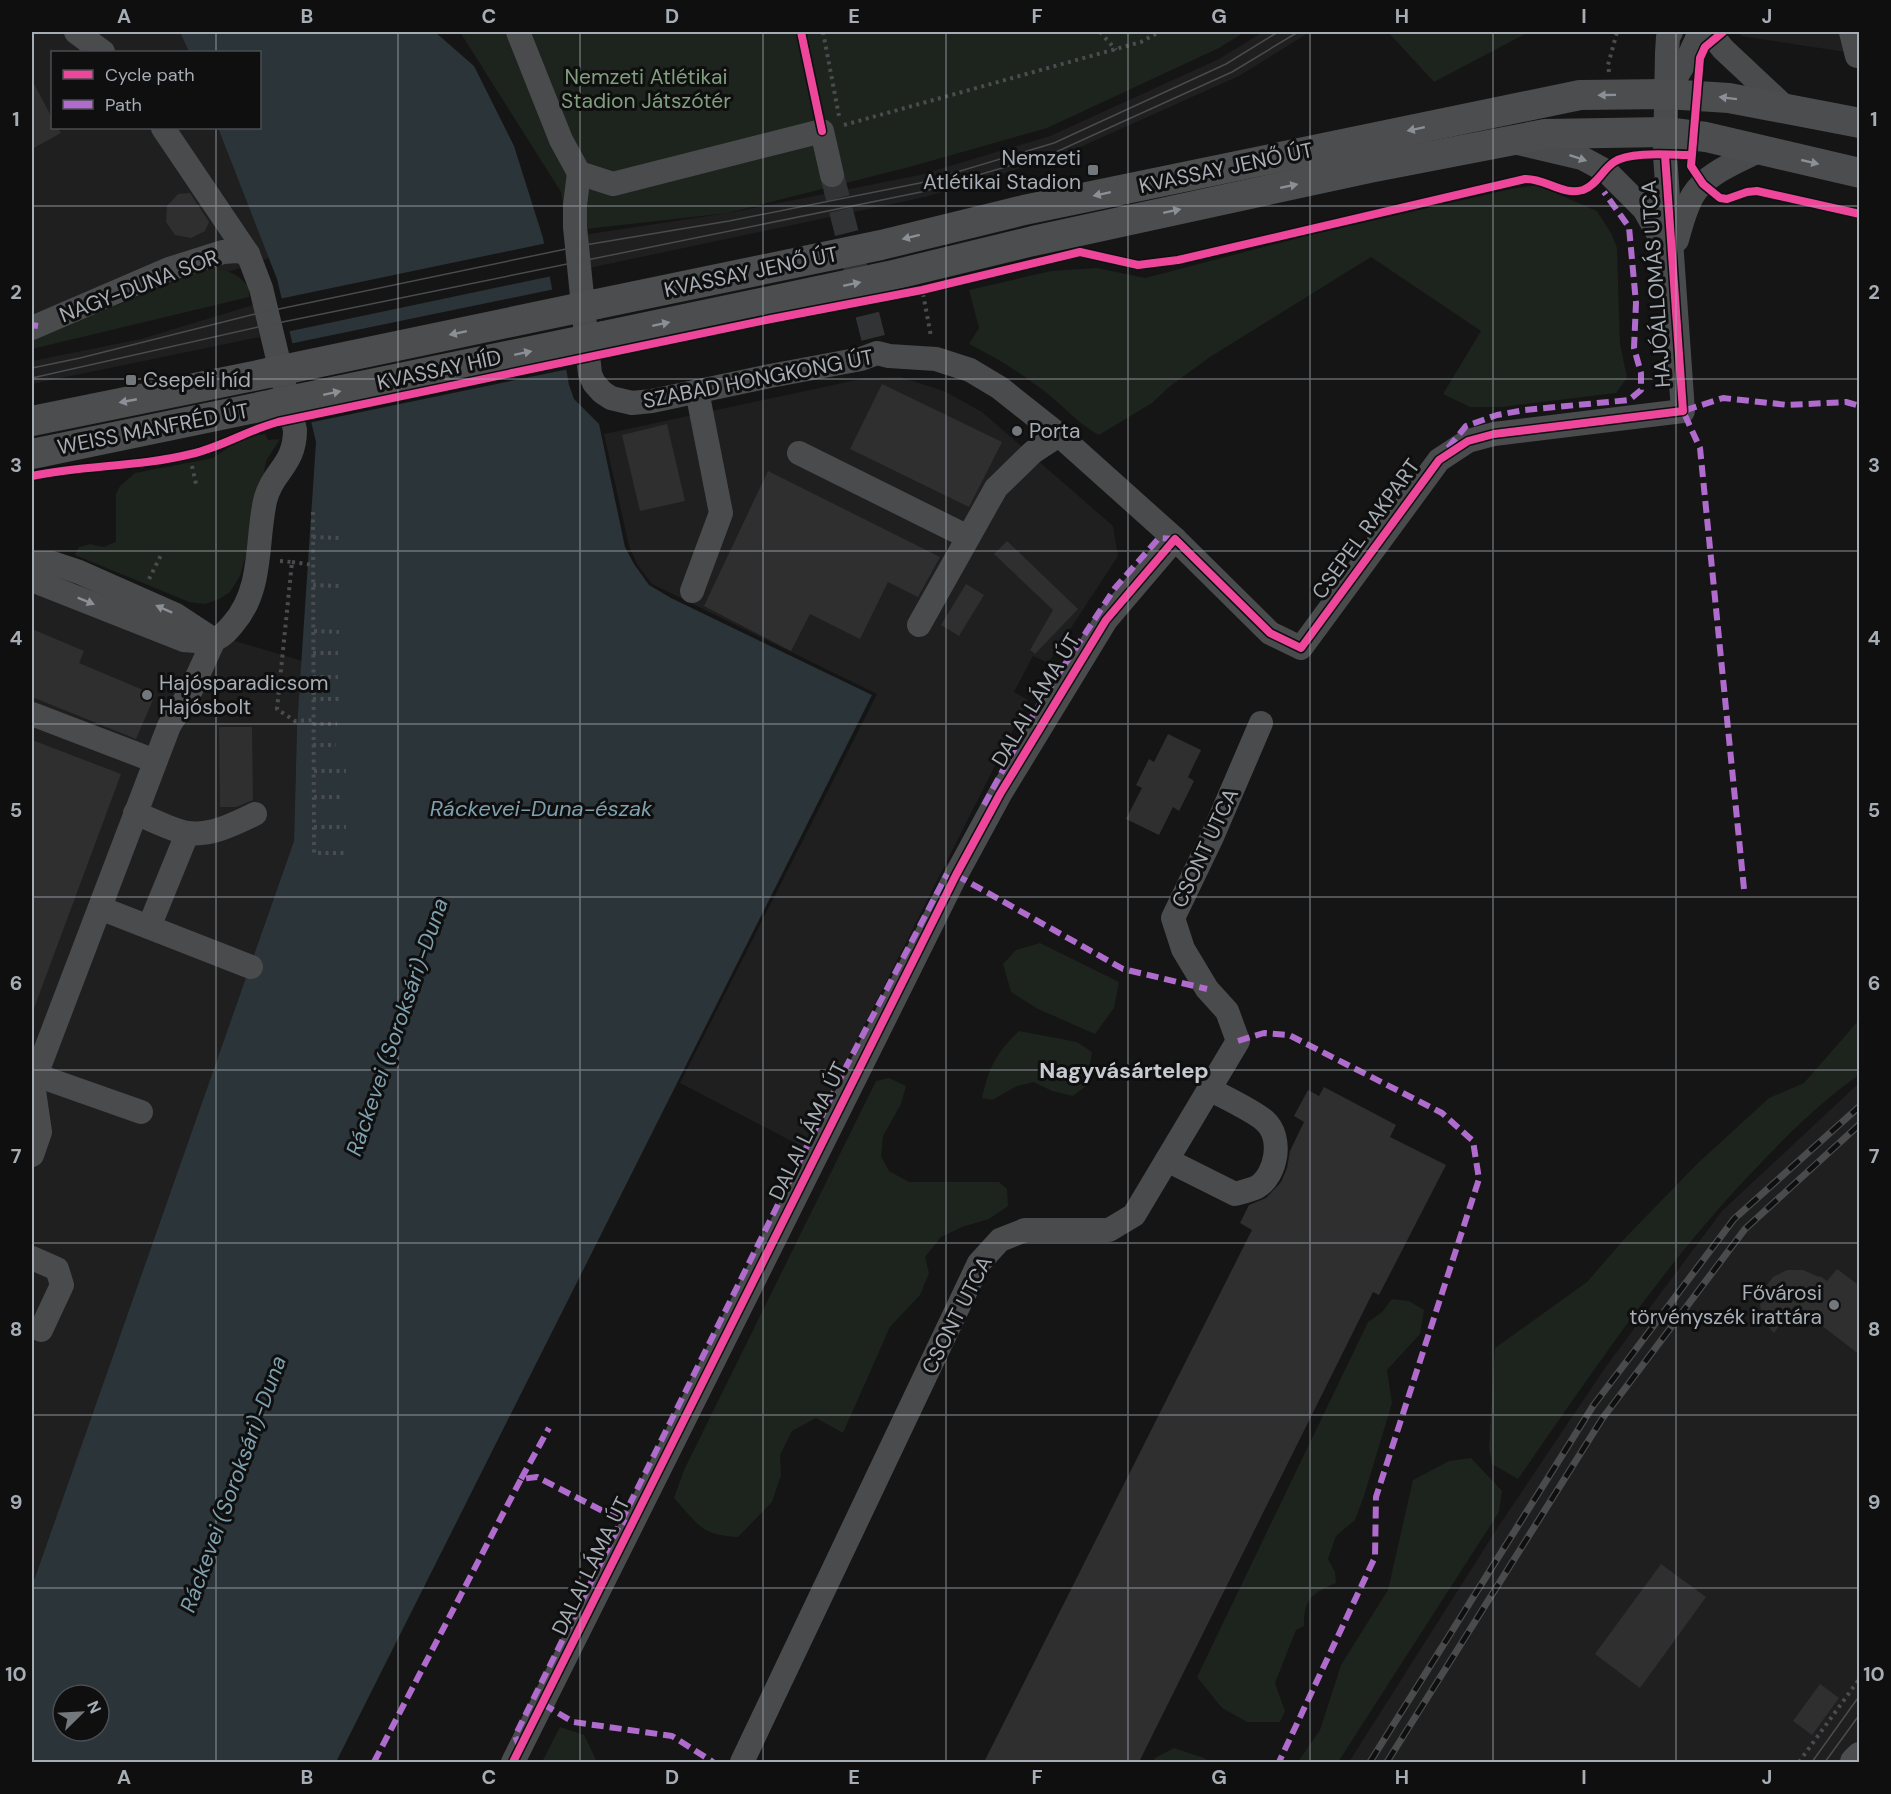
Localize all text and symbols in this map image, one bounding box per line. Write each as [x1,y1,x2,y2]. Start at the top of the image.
text: A [117,3,131,29]
text: B [301,3,313,29]
text: C [482,3,496,29]
text: D [665,3,679,29]
text: E [848,3,860,29]
text: F [1031,3,1043,29]
text: G [1211,3,1227,29]
text: H [1395,3,1409,29]
text: I [1581,3,1587,29]
text: J [1762,3,1772,29]
legend [51,51,261,129]
text: Cycle path [105,63,195,87]
park label: Nemzeti Atlétikai Stadion Játszótér [561,63,731,115]
one-way arrow [1598,90,1617,100]
text: Path [105,93,142,117]
one-way arrow [1718,94,1737,103]
text: 1 [12,106,20,132]
text: 1 [1870,106,1878,132]
one-way arrow [1406,125,1425,134]
street label: KVASSAY JENŐ ÚT [1137,136,1316,200]
place label: Nemzeti Atlétikai Stadion [923,144,1081,196]
one-way arrow [1569,154,1587,163]
one-way arrow [1800,157,1819,167]
marker: Nemzeti Atlétikai Stadion [1086,163,1100,177]
street label: HAJÓÁLLOMÁS UTCA [1635,179,1677,389]
one-way arrow [1280,180,1298,190]
one-way arrow [1092,190,1111,199]
one-way arrow [1163,206,1182,215]
one-way arrow [902,233,921,243]
street label: KVASSAY JENŐ ÚT [662,240,841,304]
street label: NAGY-DUNA SOR [55,243,223,329]
text: 2 [10,279,22,305]
one-way arrow [843,279,862,288]
text: 2 [1868,279,1880,305]
one-way arrow [652,319,671,328]
one-way arrow [448,329,467,339]
street label: KVASSAY HÍD [374,343,504,397]
street label: SZABAD HONGKONG ÚT [640,343,876,415]
one-way arrow [513,348,532,357]
place label: Csepeli híd [143,366,251,394]
marker: Csepeli híd [124,373,138,387]
one-way arrow [322,387,341,397]
street label: WEISS MANFRÉD ÚT [55,397,251,461]
one-way arrow [118,397,137,406]
place label: Porta [1029,417,1080,445]
marker: Porta [1010,424,1024,438]
text: 3 [10,452,22,478]
text: 3 [1868,452,1880,478]
street label: CSEPEL RAKPART [1306,453,1427,605]
one-way arrow [77,597,95,606]
one-way arrow [156,605,173,614]
text: 4 [10,625,23,651]
text: 4 [1868,625,1881,651]
street label: DALAI LÁMA ÚT [985,628,1087,772]
place label: Hajósparadicsom Hajósbolt [159,669,329,721]
marker: Hajósparadicsom Hajósbolt [140,688,154,702]
street label: CSONT UTCA [1165,784,1245,912]
water label: Ráckevei-Duna-észak [430,794,653,823]
text: 5 [10,797,22,823]
text: 5 [1868,797,1880,823]
water label: Ráckevei (Soroksári)-Duna [339,894,455,1160]
text: 6 [10,970,22,996]
text: 6 [1868,970,1880,996]
district label: Nagyvásártelep [1039,1056,1209,1085]
street label: DALAI LÁMA ÚT [762,1057,854,1205]
text: 7 [11,1143,22,1169]
text: 7 [1869,1143,1880,1169]
street label: CSONT UTCA [915,1251,999,1379]
place label: Fővárosi törvényszék irattára [1629,1279,1822,1331]
marker: Fővárosi törvényszék irattára [1827,1298,1841,1312]
text: 8 [10,1316,22,1342]
text: 8 [1868,1316,1880,1342]
water label: Ráckevei (Soroksári)-Duna [173,1352,293,1616]
text: 9 [10,1489,22,1515]
text: 9 [1868,1489,1880,1515]
street label: DALAI LÁMA ÚT [545,1492,637,1640]
text: 10 [5,1661,27,1687]
text: 10 [1863,1661,1885,1687]
north arrow [51,1683,111,1743]
text: N [82,1698,106,1717]
text: A [117,1764,131,1790]
text: B [301,1764,313,1790]
text: C [482,1764,496,1790]
text: D [665,1764,679,1790]
text: E [848,1764,860,1790]
text: F [1031,1764,1043,1790]
text: G [1211,1764,1227,1790]
text: H [1395,1764,1409,1790]
text: I [1581,1764,1587,1790]
text: J [1762,1764,1772,1790]

